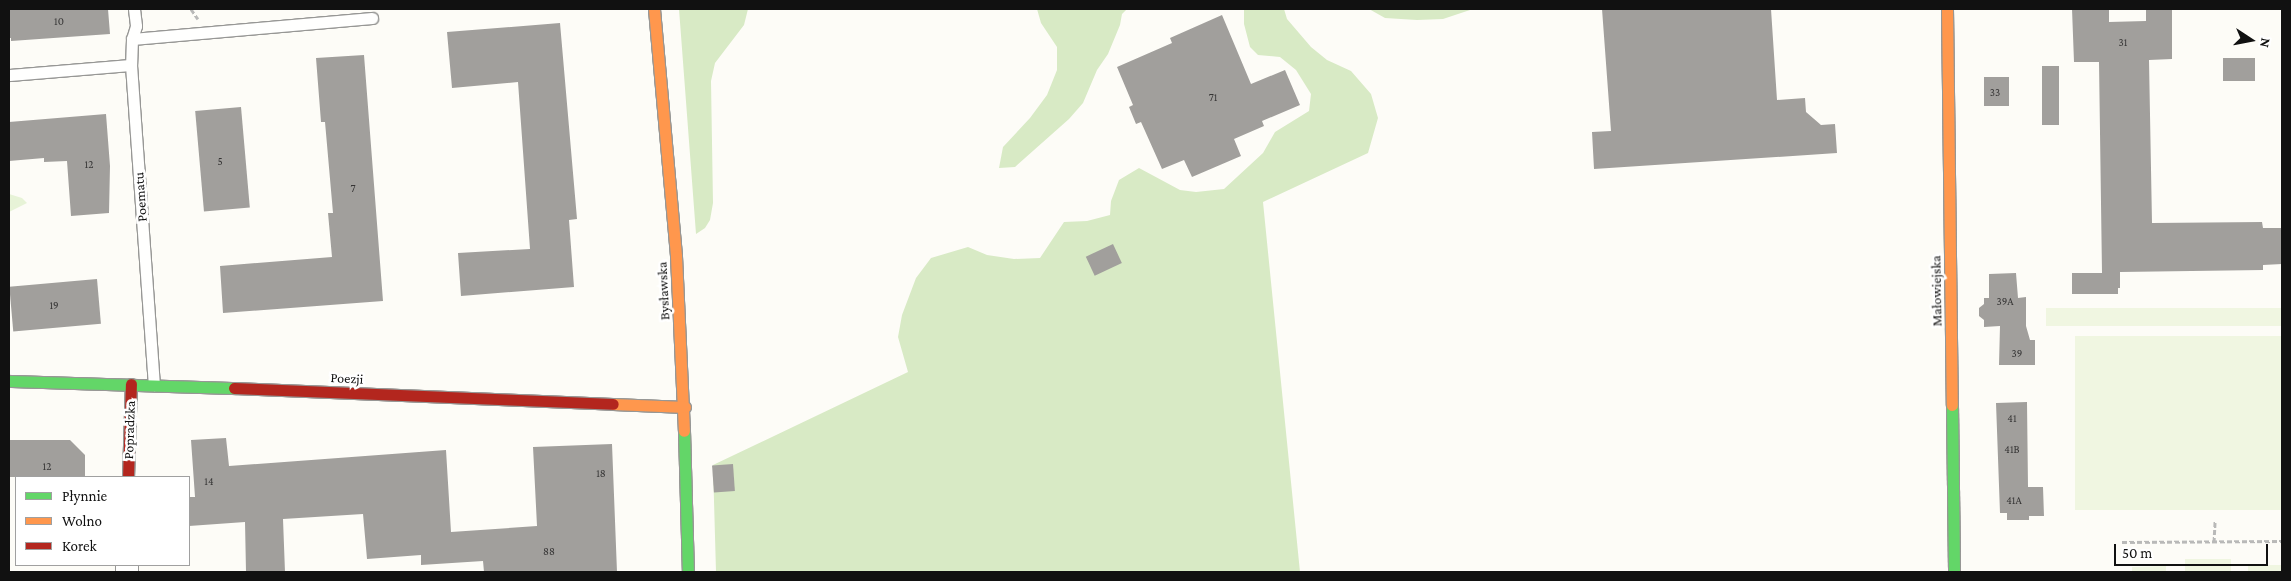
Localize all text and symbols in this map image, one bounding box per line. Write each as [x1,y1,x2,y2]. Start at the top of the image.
house number: 10 [54,14,64,28]
north arrow [2226,15,2276,65]
house number: 31 [2119,35,2127,49]
text: N [2257,37,2274,49]
house number: 33 [1990,85,2000,99]
house number: 71 [1209,90,1217,104]
house number: 5 [217,154,223,168]
house number: 12 [85,157,93,171]
street label: Poematu [130,172,150,222]
house number: 7 [350,181,356,195]
street label: Małowiejska [1927,255,1945,327]
street label: Bysławska [653,261,673,321]
house number: 39A [1997,294,2013,308]
house number: 19 [49,298,59,312]
house number: 39 [2012,346,2022,360]
street label: Poezji [330,369,364,387]
street label: Popradzka [120,400,138,460]
house number: 41 [2007,411,2017,425]
house number: 41B [2004,442,2020,456]
house number: 12 [43,459,51,473]
house number: 18 [596,466,606,480]
house number: 14 [204,474,214,488]
legend [15,476,190,566]
text: Płynnie [62,488,107,504]
house number: 41A [2006,493,2022,507]
text: Wolno [62,513,102,529]
scale bar [2116,534,2270,566]
text: Korek [62,538,97,554]
house number: 88 [543,544,555,558]
text: 50 m [2122,545,2152,561]

